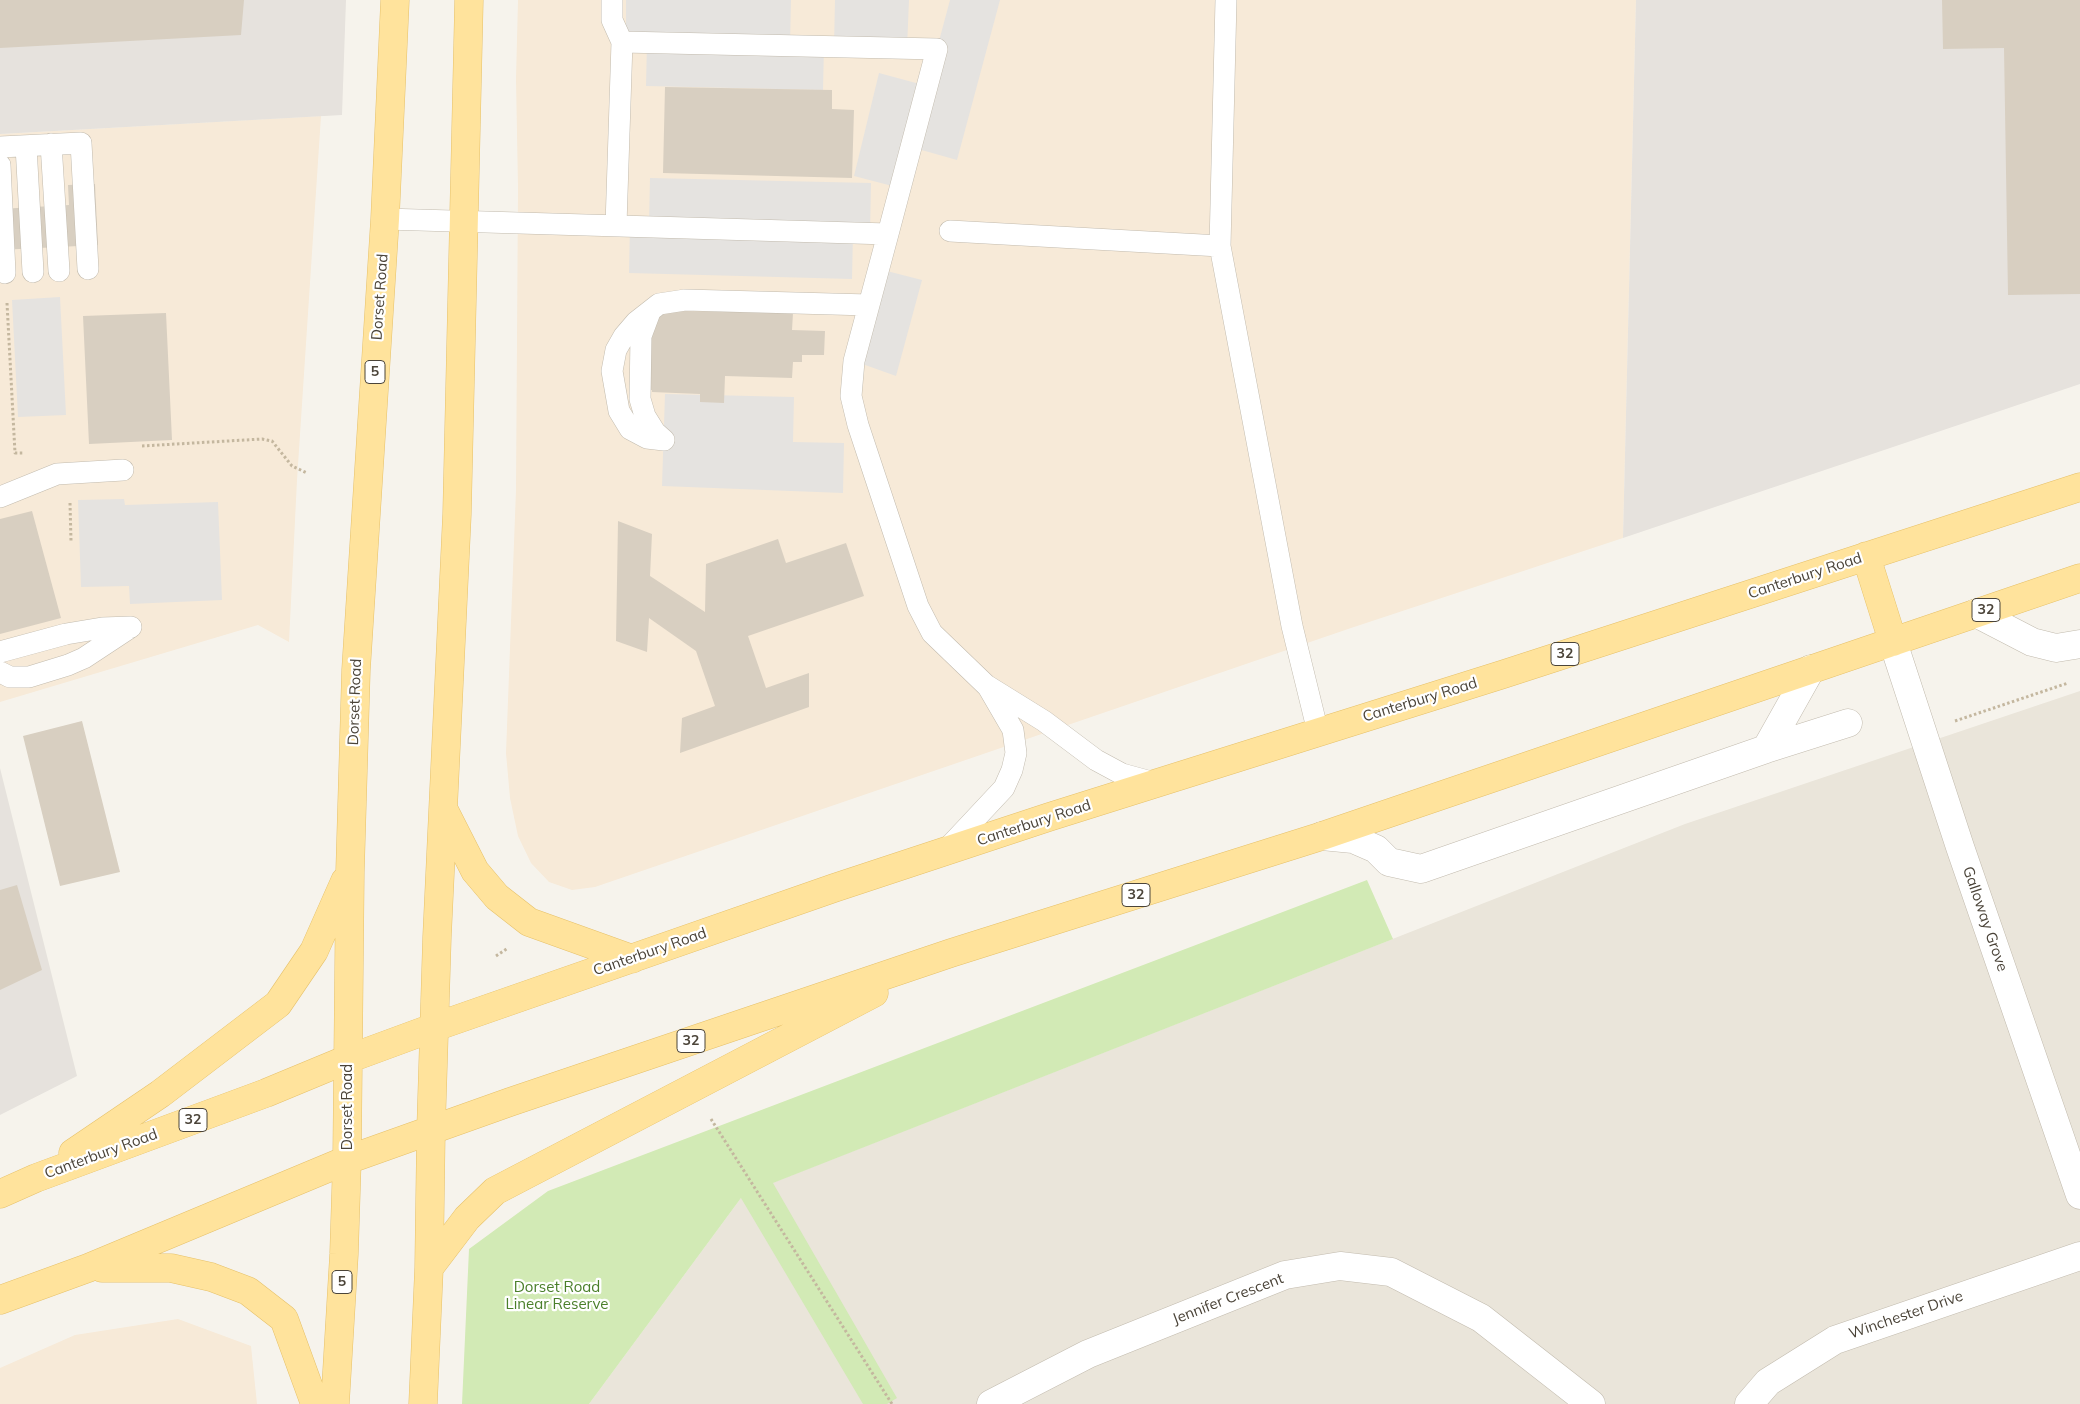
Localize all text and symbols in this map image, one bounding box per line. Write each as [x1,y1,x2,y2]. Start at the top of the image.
street label: Dorset Road [368,253,392,341]
road number: 5 [365,361,385,384]
street label: Canterbury Road [1746,549,1864,603]
road number: 32 [1972,598,2000,622]
road number: 32 [1551,642,1579,666]
street label: Dorset Road [344,658,366,746]
street label: Canterbury Road [1361,674,1479,726]
street label: Canterbury Road [975,796,1093,850]
street label: Galloway Grove [1959,864,2011,974]
road number: 32 [1122,884,1150,906]
street label: Canterbury Road [591,924,709,980]
road number: 32 [677,1030,705,1052]
street label: Dorset Road [338,1064,356,1150]
road number: 32 [179,1108,207,1132]
street label: Canterbury Road [42,1125,160,1183]
road number: 5 [332,1270,352,1294]
street label: Jennifer Crescent [1170,1270,1286,1328]
park label: Dorset Road Linear Reserve [506,1278,608,1313]
street label: Winchester Drive [1846,1287,1966,1343]

